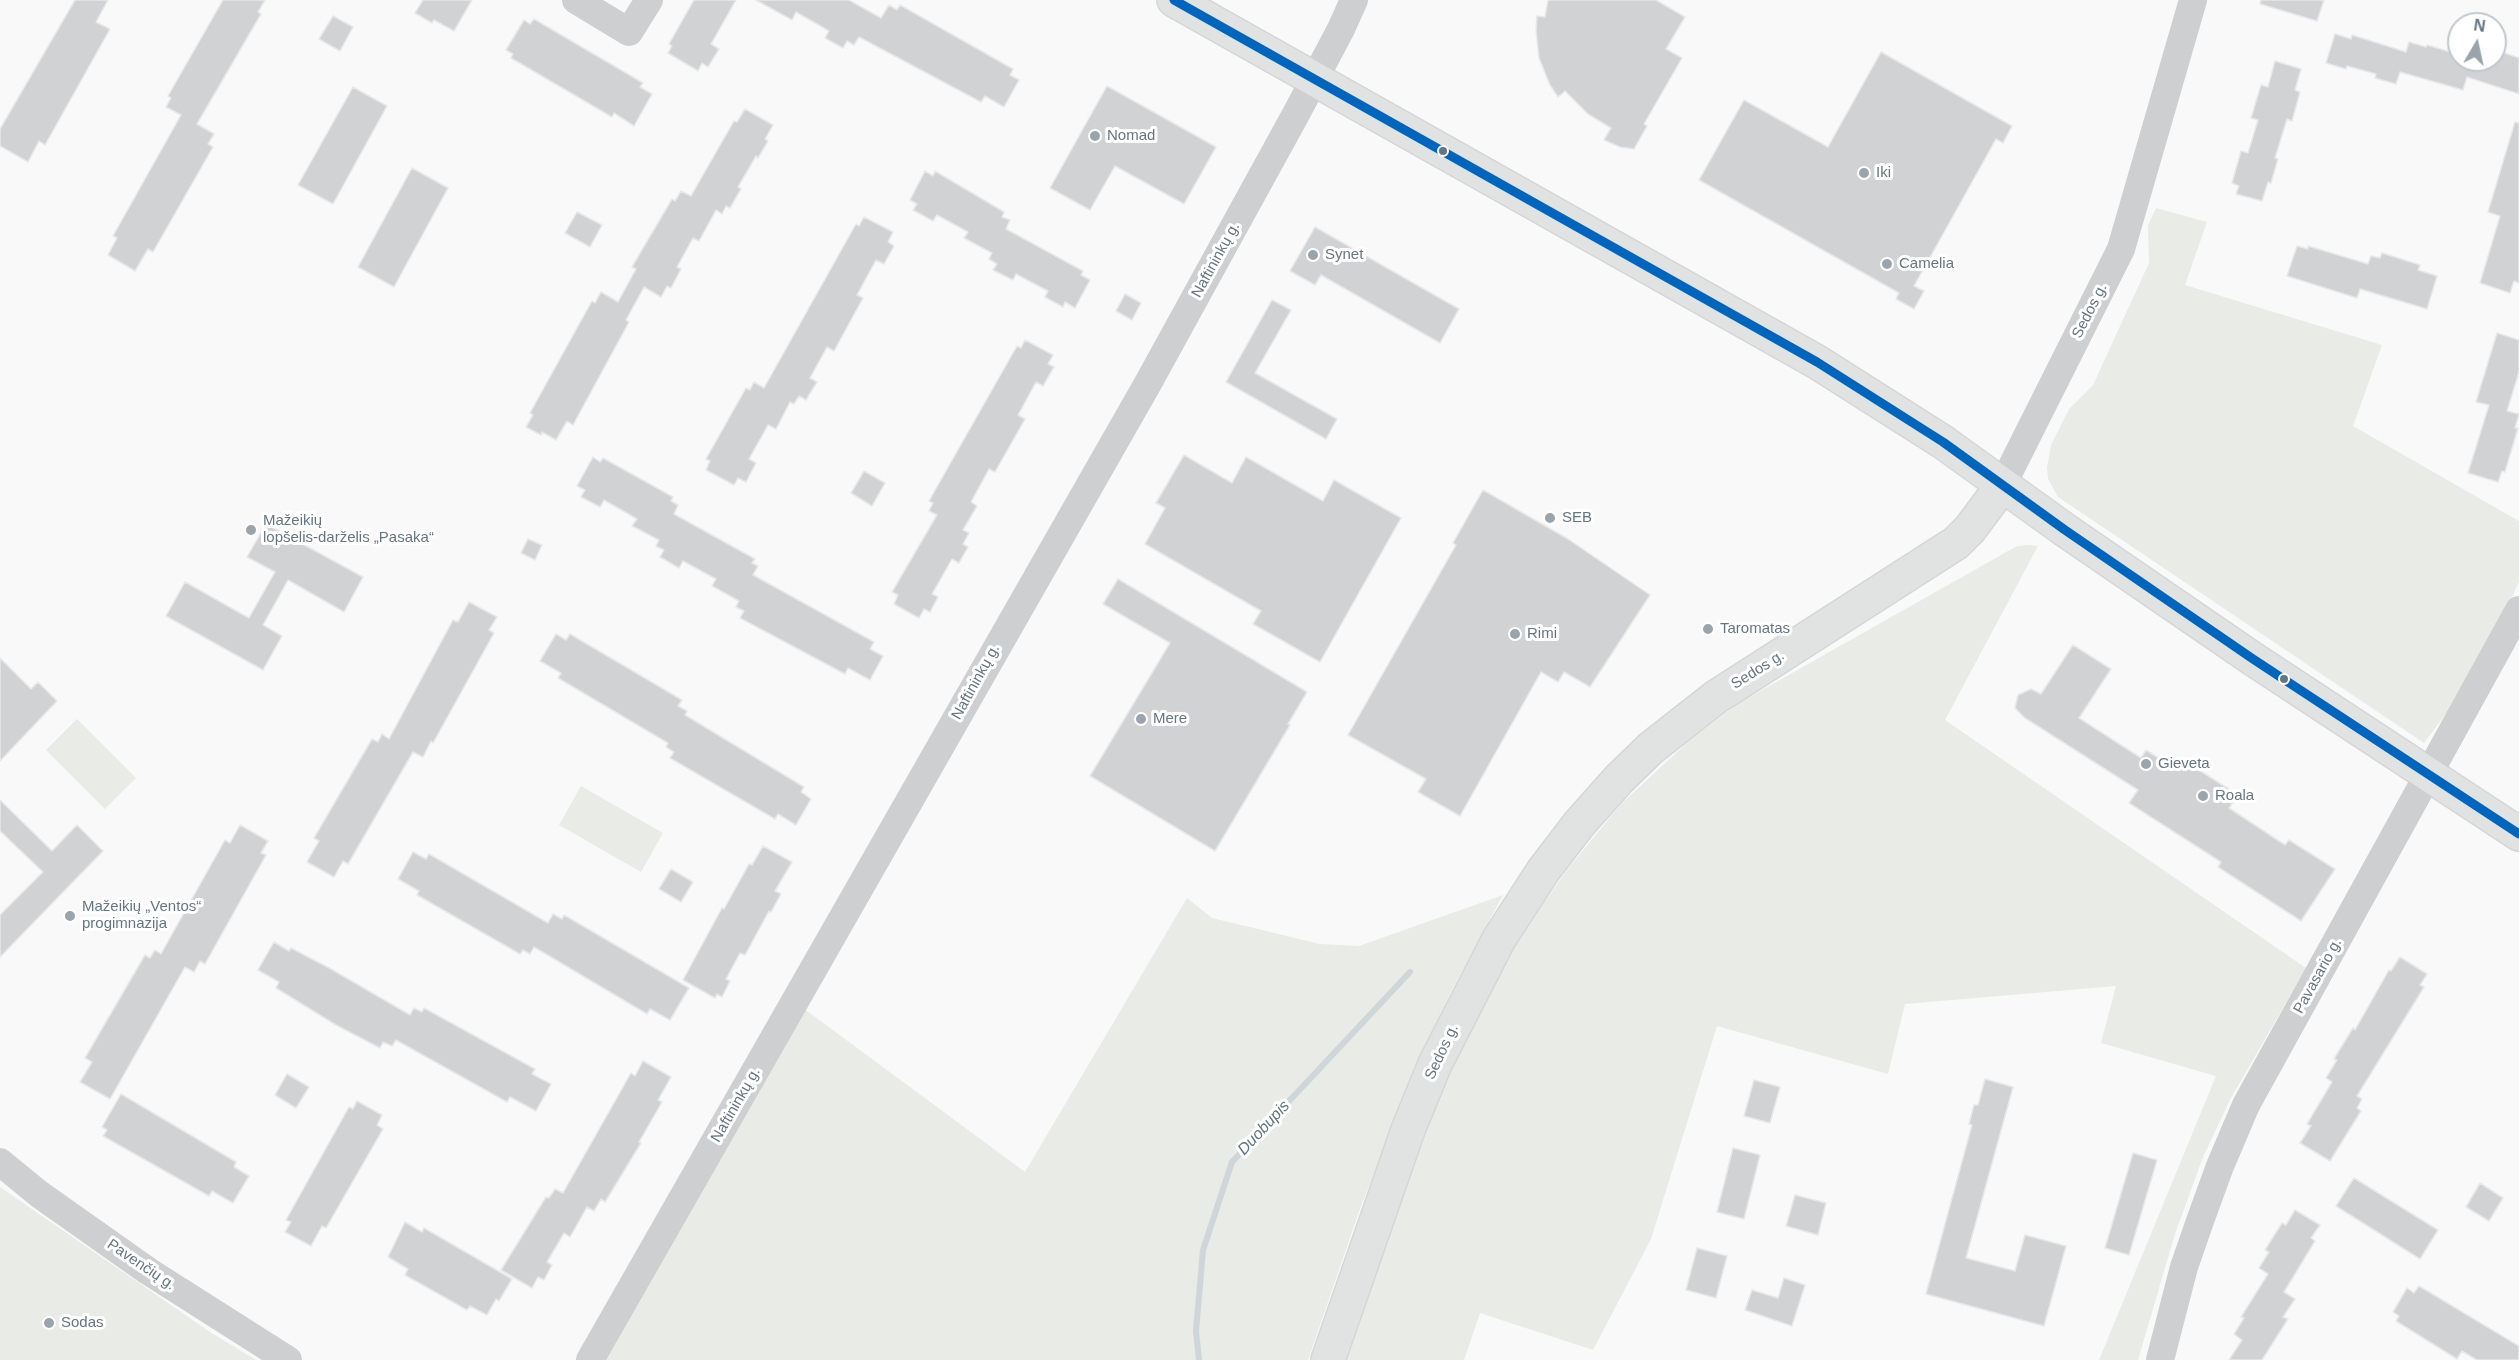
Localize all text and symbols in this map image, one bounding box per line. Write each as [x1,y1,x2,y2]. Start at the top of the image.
north arrow [2447,12,2507,72]
text: N [2473,16,2487,35]
place label: Nomad [1107,127,1155,145]
marker: Nomad [1088,129,1102,143]
unlabelled marker [1437,145,1449,157]
place label: Iki [1876,164,1891,182]
marker: Iki [1857,166,1871,180]
street label: Naftininkų g. [1188,219,1244,301]
place label: Synet [1325,246,1363,264]
marker: Synet [1306,248,1320,262]
place label: Camelia [1899,255,1954,273]
marker: Camelia [1880,257,1894,271]
street label: Sedos g. [2069,281,2111,341]
place label: SEB [1562,509,1592,527]
marker: SEB [1543,511,1557,525]
place label: Mažeikių lopšelis-darželis „Pasaka“ [263,512,434,547]
marker: Mažeikių lopšelis-darželis „Pasaka“ [244,523,258,537]
place label: Taromatas [1720,620,1790,638]
marker: Taromatas [1701,622,1715,636]
place label: Rimi [1527,625,1557,643]
marker: Rimi [1508,627,1522,641]
street label: Naftininkų g. [948,641,1004,723]
street label: Sedos g. [1728,647,1788,693]
unlabelled marker [2278,673,2290,685]
place label: Mere [1153,710,1187,728]
marker: Mere [1134,712,1148,726]
place label: Gieveta [2158,755,2210,773]
marker: Gieveta [2139,757,2153,771]
place label: Roala [2215,787,2254,805]
marker: Roala [2196,789,2210,803]
place label: Mažeikių „Ventos“ progimnazija [82,898,201,933]
marker: Mažeikių „Ventos“ progimnazija [63,909,77,923]
street label: Pavasario g. [2290,935,2346,1017]
street label: Sedos g. [1421,1021,1463,1083]
street label: Naftininkų g. [707,1064,765,1146]
water label: Duobupis [1234,1097,1294,1159]
street label: Pavenčių g. [103,1236,179,1294]
place label: Sodas [61,1314,104,1332]
marker: Sodas [42,1316,56,1330]

